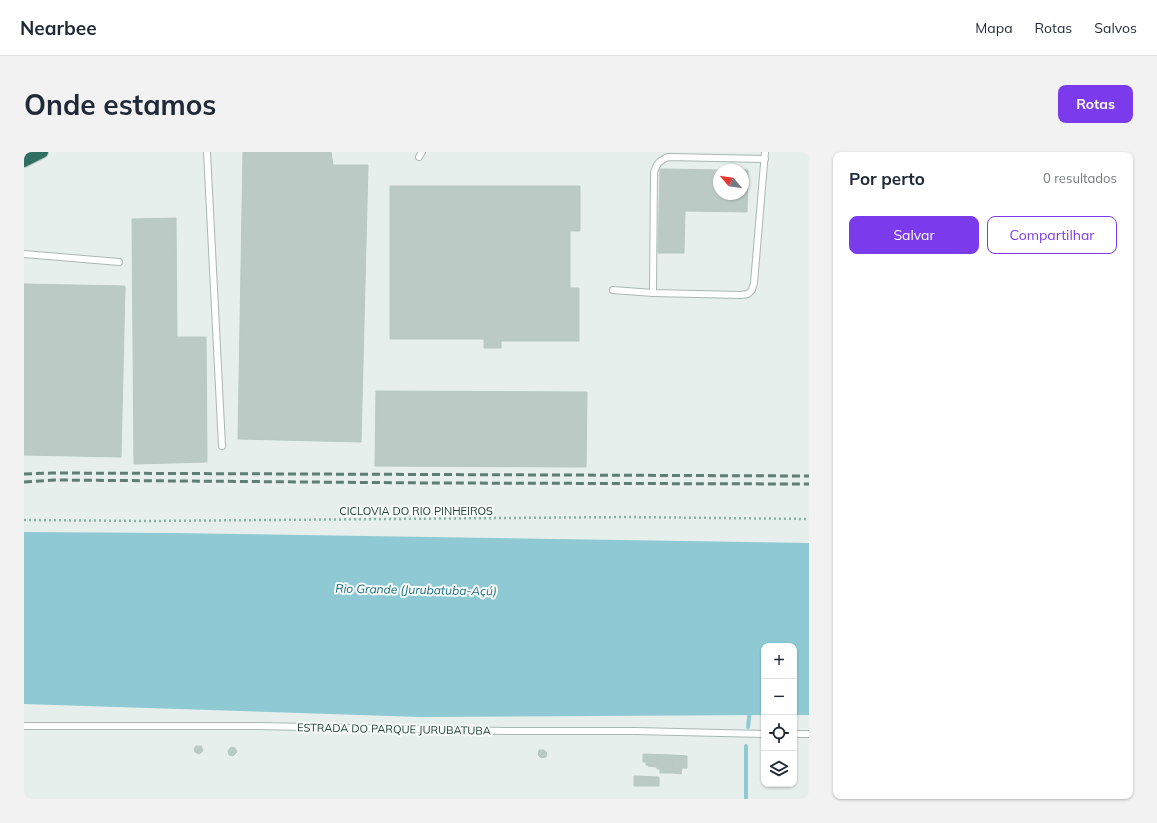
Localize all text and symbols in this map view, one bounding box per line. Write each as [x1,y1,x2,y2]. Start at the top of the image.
text: Nearbee [20,16,97,40]
text: Mapa [975,19,1013,37]
text: Rotas [1035,19,1072,37]
text: Salvos [1094,19,1137,37]
button: Rotas [1058,85,1133,123]
text: Onde estamos [24,87,216,122]
north arrow [713,164,749,200]
text: Por perto [849,168,925,189]
text: 0 resultados [1043,170,1117,186]
button: Salvar [849,216,979,254]
button: Compartilhar [987,216,1117,254]
street label: CICLOVIA DO RIO PINHEIROS [339,504,493,518]
water label: Rio Grande (Jurubatuba-Açú) [335,581,497,598]
map controls [761,643,797,787]
button: + [761,643,797,679]
button: − [761,679,797,715]
button: locate [761,715,797,751]
street label: ESTRADA DO PARQUE JURUBATUBA [297,720,491,738]
button: layers [761,751,797,787]

